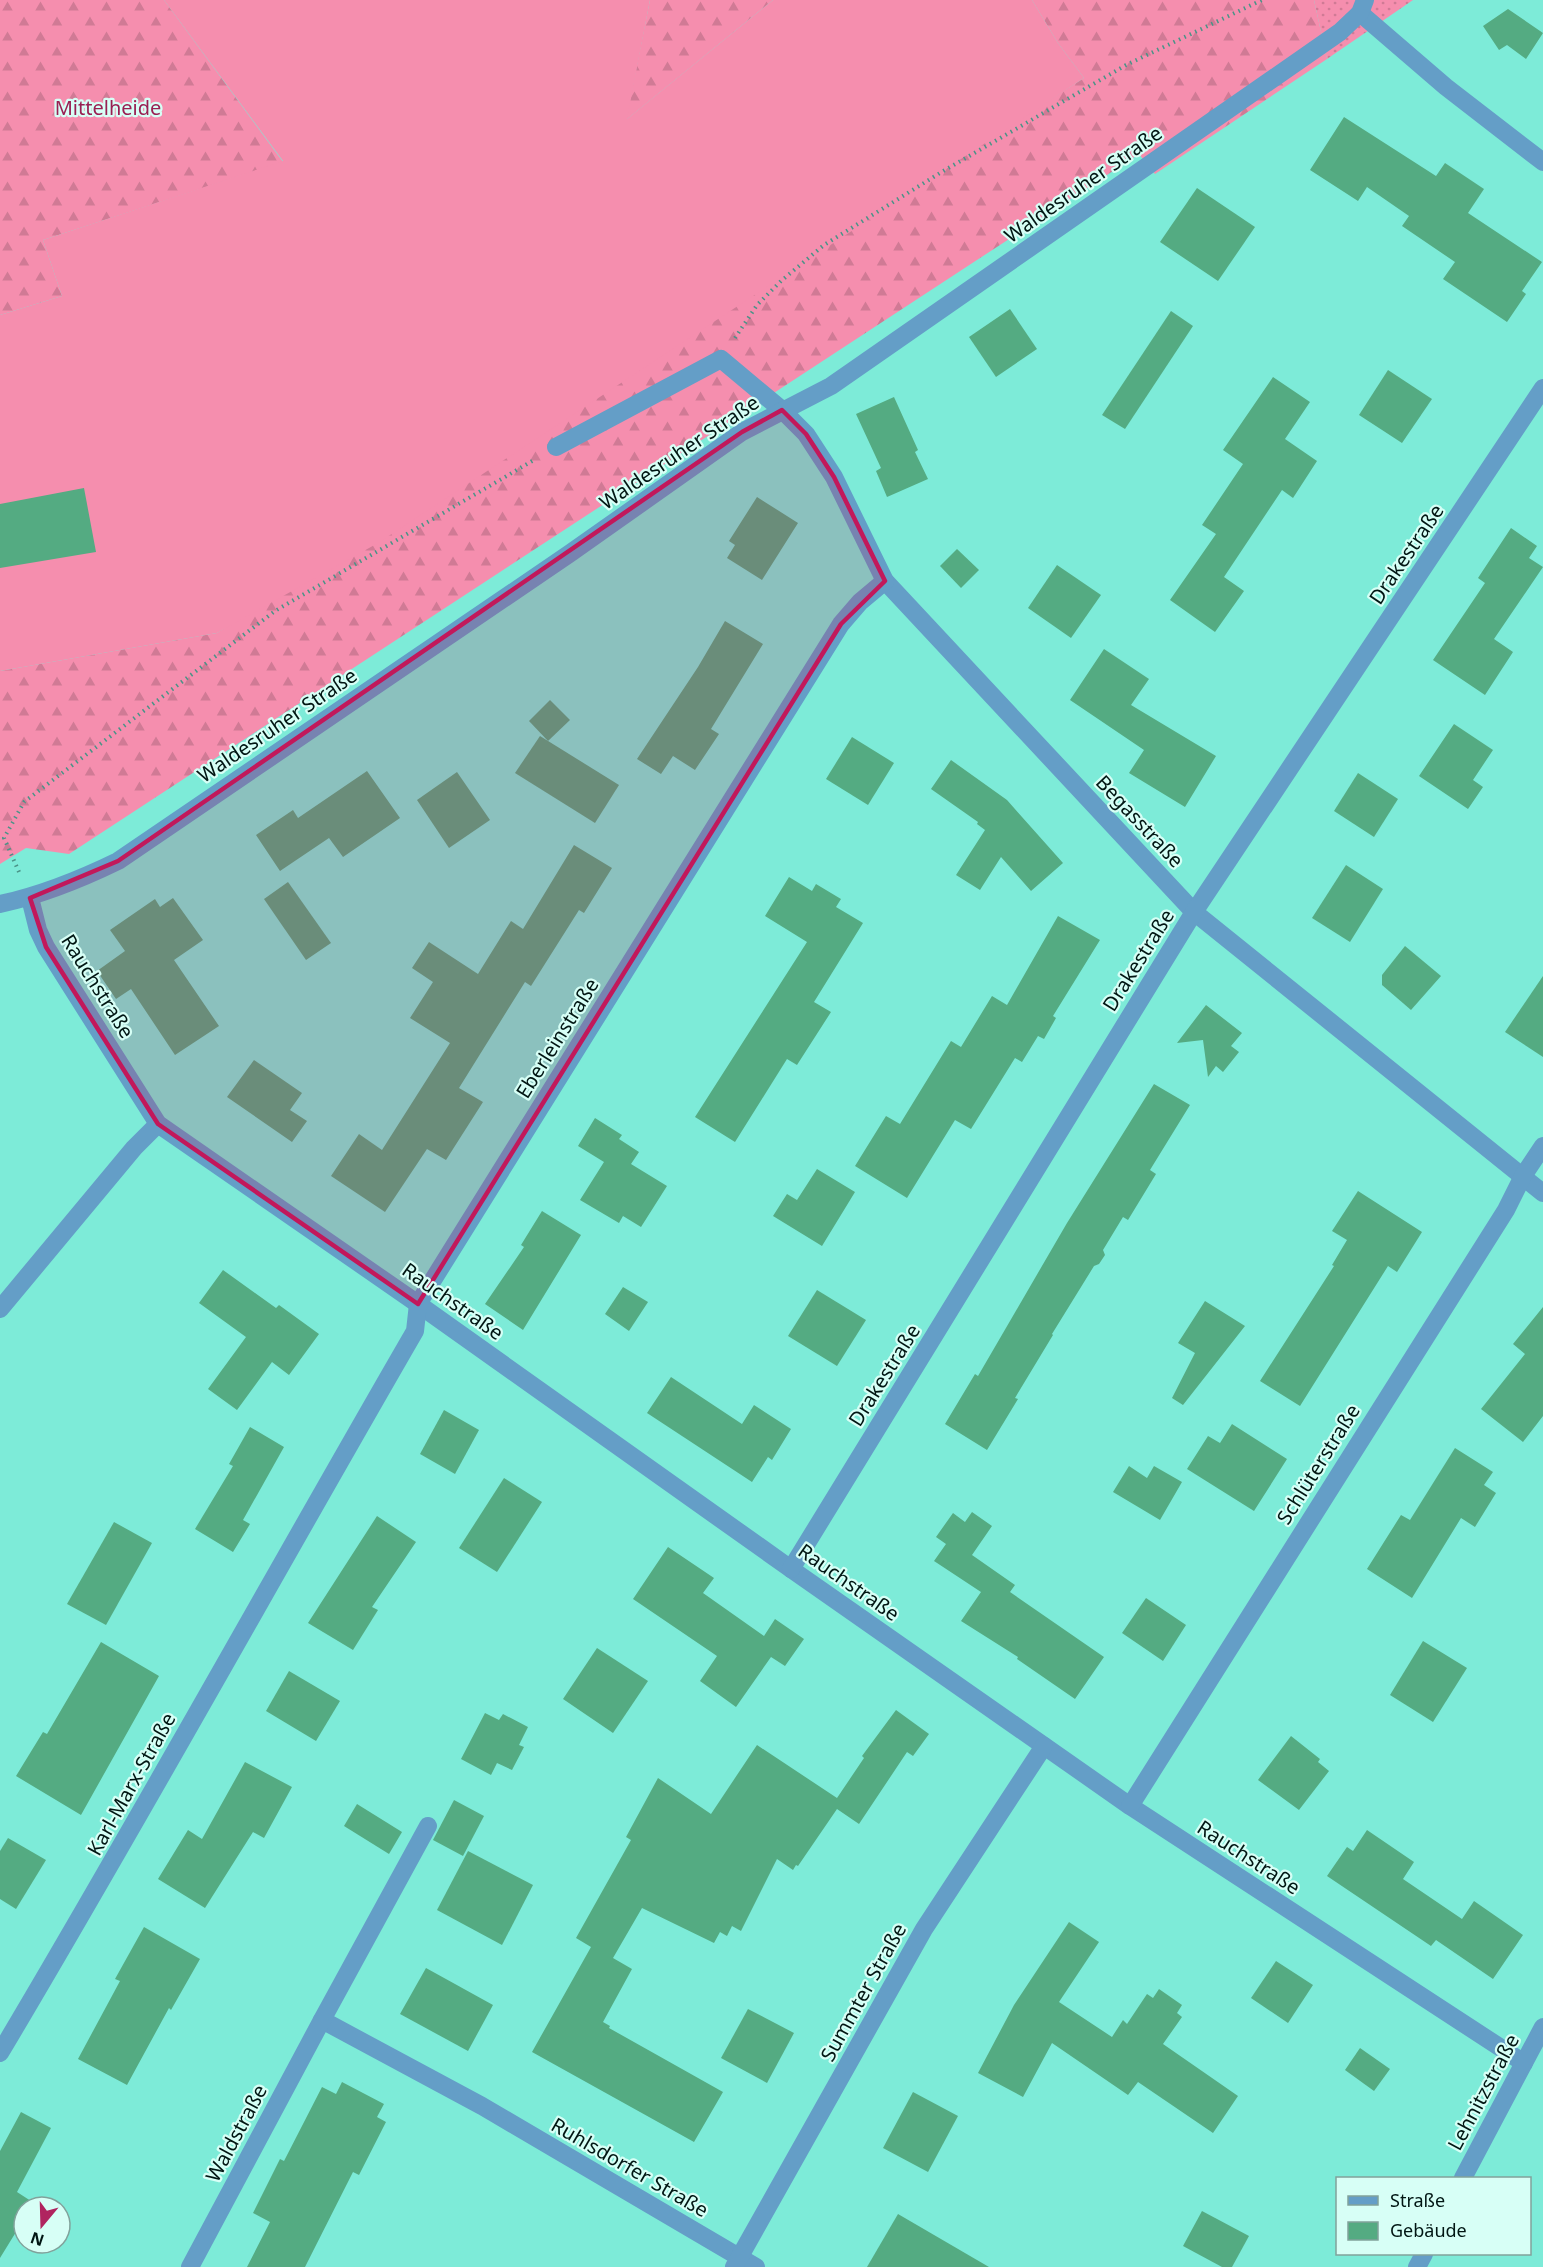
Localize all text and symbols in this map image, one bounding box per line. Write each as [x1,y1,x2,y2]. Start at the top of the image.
park label: Mittelheide [55,94,161,121]
street label: Waldesruher Straße [999,119,1167,249]
street label: Waldesruher Straße [594,389,764,515]
street label: Drakestraße [1363,499,1449,609]
street label: Waldesruher Straße [192,662,362,788]
street label: Begasstraße [1090,769,1190,873]
street label: Drakestraße [1096,904,1180,1016]
street label: Rauchstraße [55,929,141,1043]
street label: Eberleinstraße [509,973,605,1103]
street label: Rauchstraße [397,1256,509,1346]
street label: Drakestraße [842,1319,926,1431]
street label: Schlüterstraße [1270,1399,1366,1529]
street label: Rauchstraße [793,1537,905,1627]
street label: Karl-Marx-Straße [81,1708,181,1860]
street label: Rauchstraße [1192,1814,1306,1900]
street label: Summter Straße [814,1918,912,2066]
street label: Lehnitzstraße [1441,2029,1525,2155]
street label: Waldstraße [199,2080,273,2186]
street label: Ruhlsdorfer Straße [546,2111,714,2223]
legend [1336,2177,1531,2255]
text: Straße [1390,2188,1445,2212]
north arrow [12,2195,72,2255]
text: Gebäude [1390,2218,1467,2242]
text: N [27,2227,47,2252]

